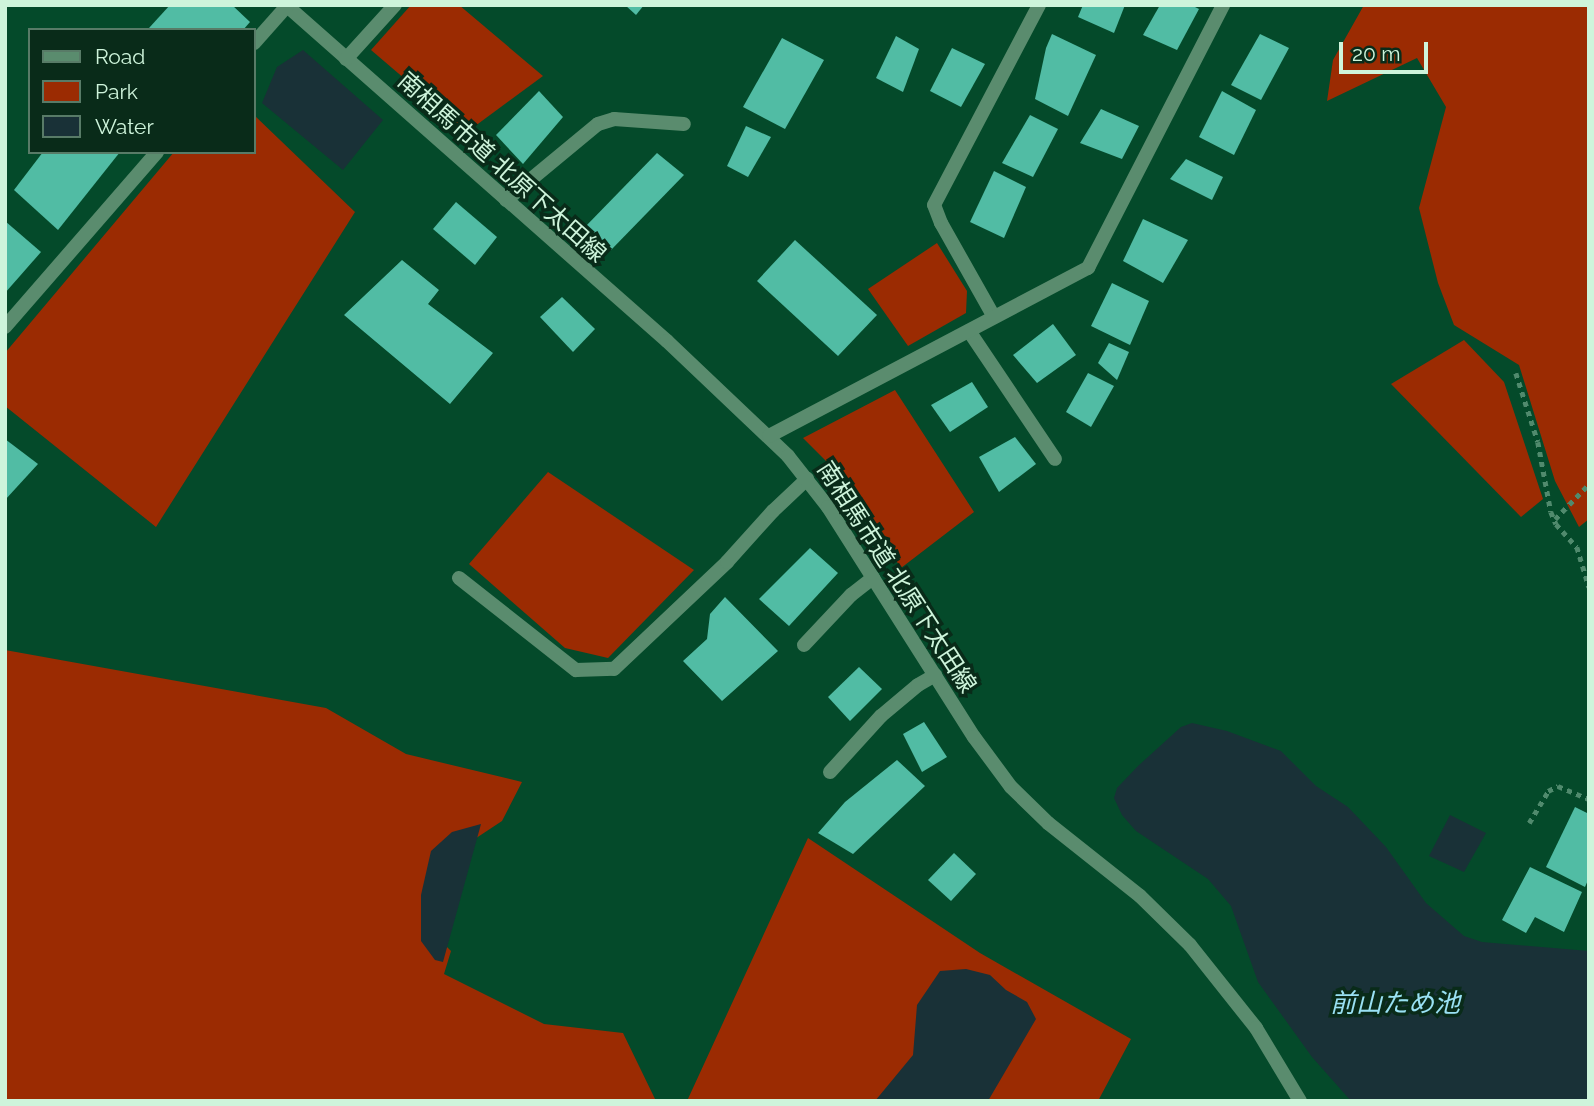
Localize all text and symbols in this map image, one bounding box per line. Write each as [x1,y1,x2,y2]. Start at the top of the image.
legend [28,28,256,154]
scale bar [1342,28,1431,72]
text: 20 m [1352,41,1400,66]
text: Road [95,44,145,69]
street label: 南相馬市道 北原下太田線 [392,66,612,268]
text: Park [95,79,138,104]
text: Water [95,114,154,139]
street label: 南相馬市道 北原下太田線 [811,456,983,698]
water label: 前山ため池 [1330,988,1460,1020]

